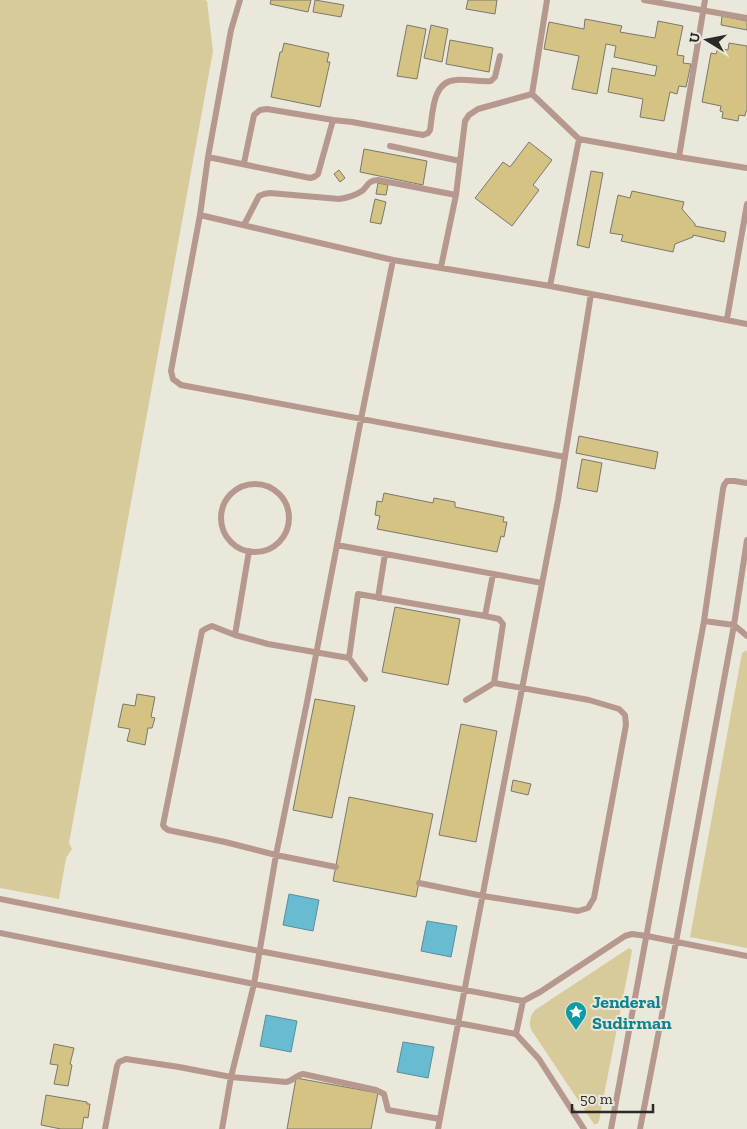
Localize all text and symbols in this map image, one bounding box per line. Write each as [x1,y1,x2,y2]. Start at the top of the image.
north arrow [682,15,732,65]
text: U [685,31,704,44]
place label: Jenderal Sudirman [592,991,672,1034]
place icon: Jenderal Sudirman [564,1000,588,1031]
scale bar [572,1082,653,1114]
text: 50 m [580,1090,613,1108]

